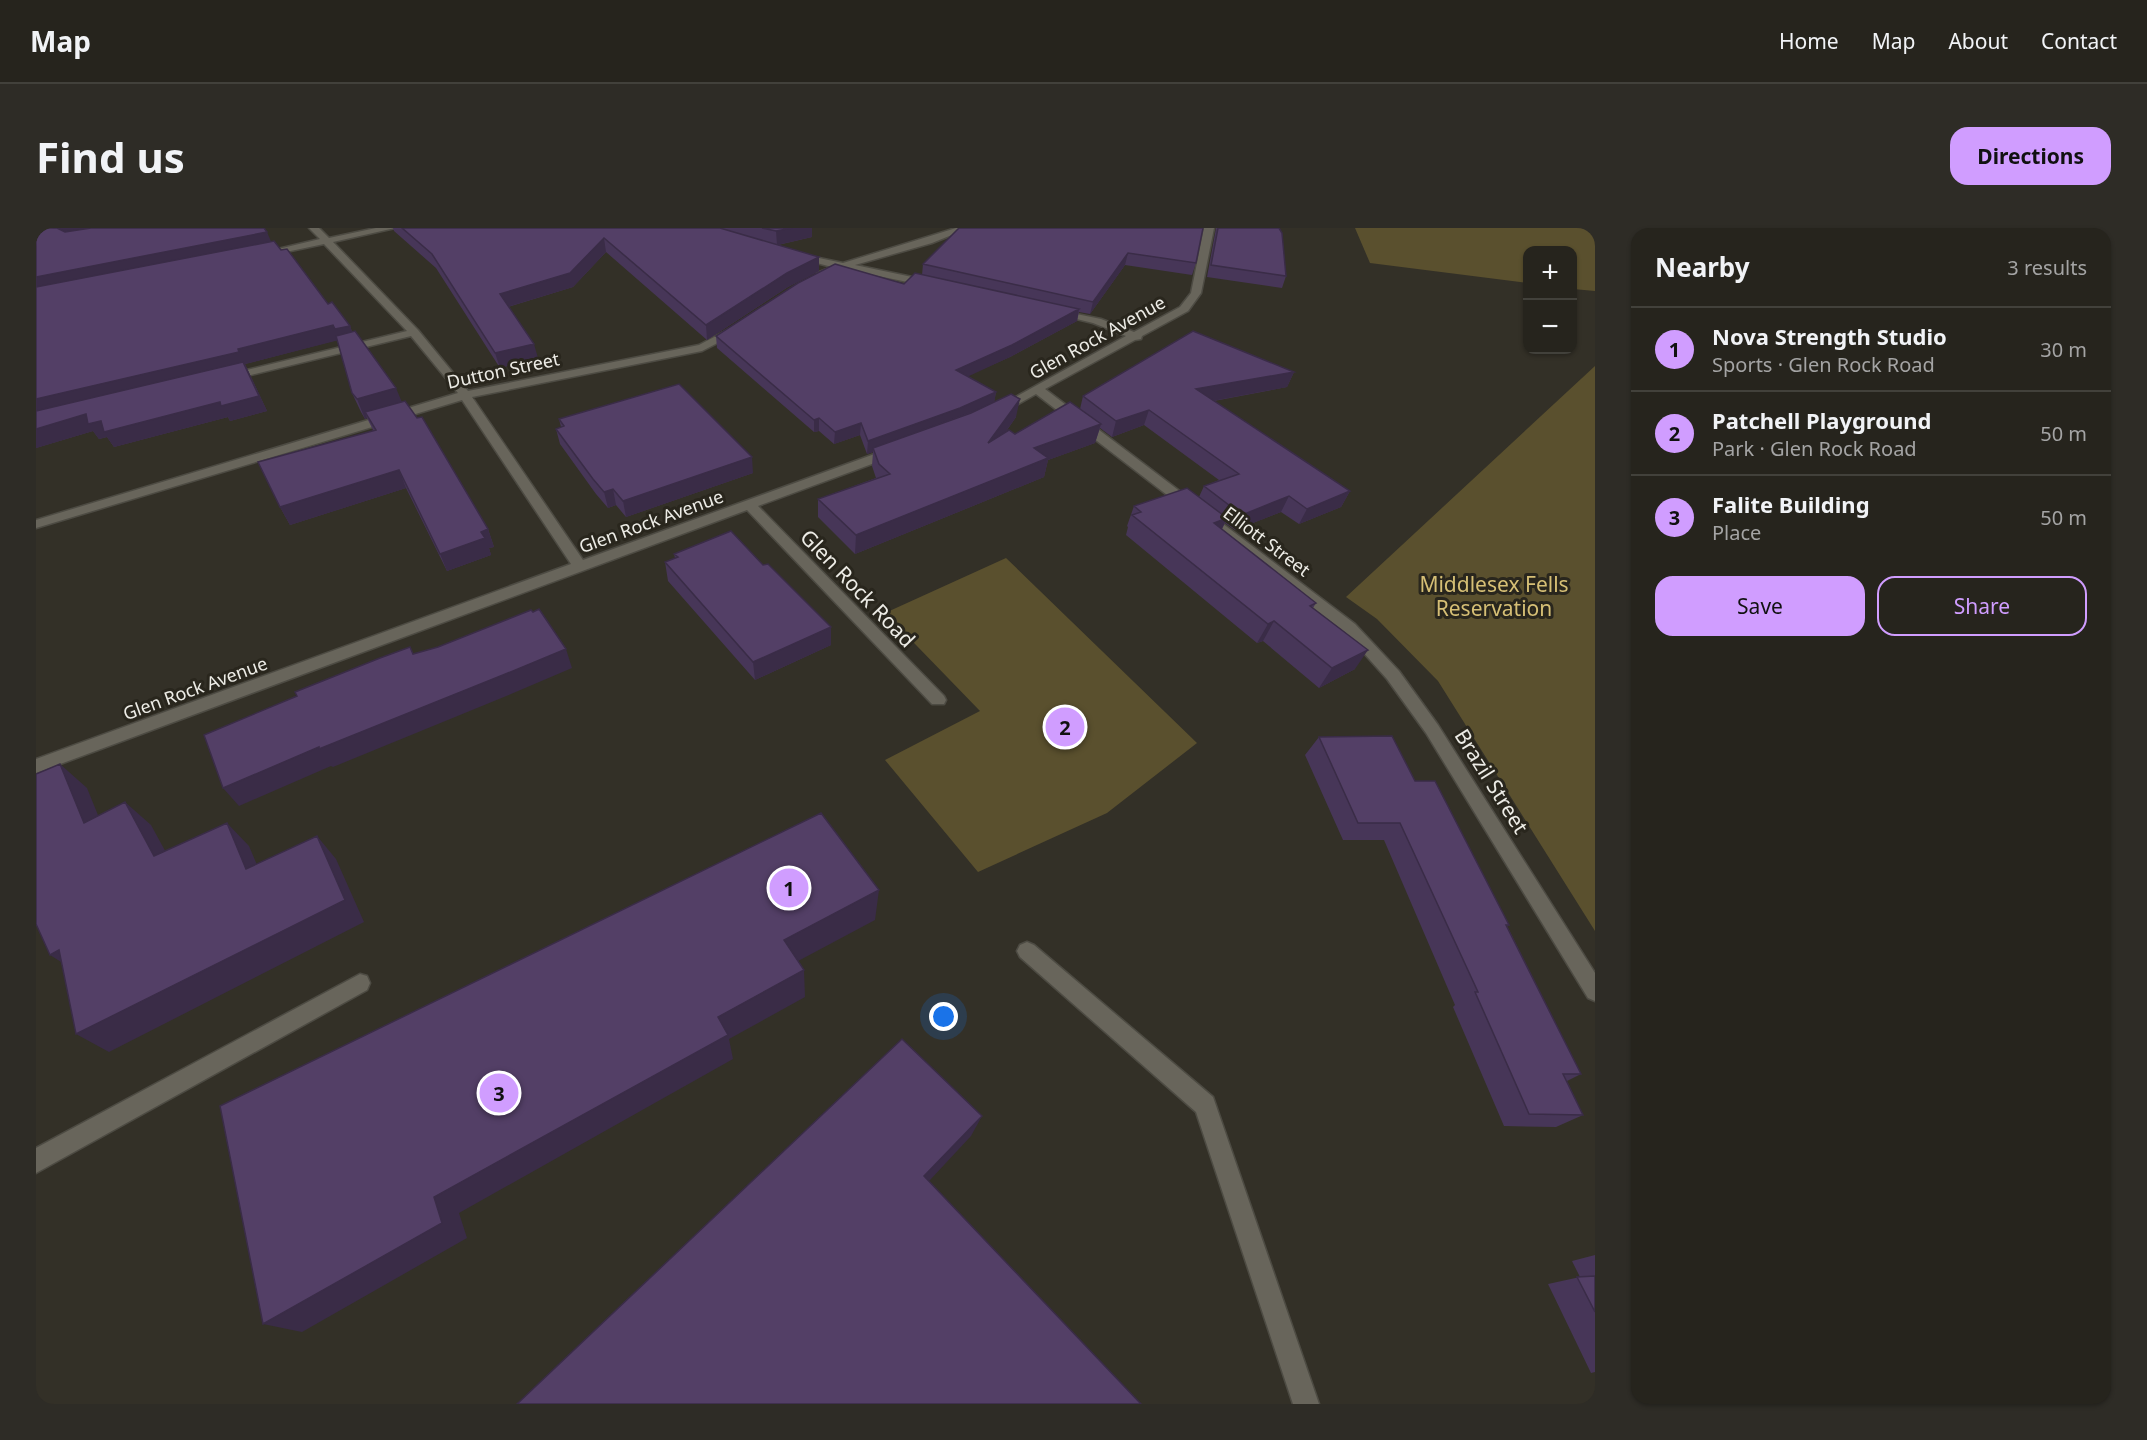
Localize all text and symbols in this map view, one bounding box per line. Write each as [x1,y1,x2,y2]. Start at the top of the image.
text: Map [30,22,91,60]
text: Home [1779,27,1839,55]
text: Map [1872,27,1915,55]
text: About [1948,27,2008,55]
text: Contact [2041,27,2117,55]
button: Directions [1950,127,2111,185]
text: Find us [36,128,185,185]
map controls [1523,246,1577,354]
button: + [1523,246,1577,300]
text: Nearby [1655,249,1750,285]
text: 3 results [2007,254,2087,281]
street label: Glen Rock Avenue [1025,290,1169,384]
button: − [1523,300,1577,354]
text: Nova Strength Studio [1712,321,1947,351]
text: 1 [1669,336,1680,363]
text: 30 m [2040,336,2087,363]
street label: Dutton Street [445,346,562,394]
text: Sports · Glen Rock Road [1712,351,1935,378]
text: Patchell Playground [1712,405,1932,435]
text: 2 [1669,420,1680,447]
text: 50 m [2040,420,2087,447]
text: Park · Glen Rock Road [1712,435,1917,462]
street label: Glen Rock Avenue [576,484,726,558]
text: Falite Building [1712,489,1870,519]
street label: Elliott Street [1219,500,1316,582]
text: 3 [1669,504,1680,531]
text: 50 m [2040,504,2087,531]
text: Place [1712,519,1761,546]
street label: Glen Rock Road [794,523,922,653]
park label: Middlesex Fells Reservation [1419,570,1569,622]
button: Save [1655,576,1865,636]
button: Share [1877,576,2087,636]
street label: Glen Rock Avenue [120,651,270,725]
pin: 2 [1046,704,1084,750]
street label: Brazil Street [1449,723,1535,839]
pin: 1 [770,866,808,910]
your location [929,1002,958,1031]
pin: 3 [480,1070,518,1116]

